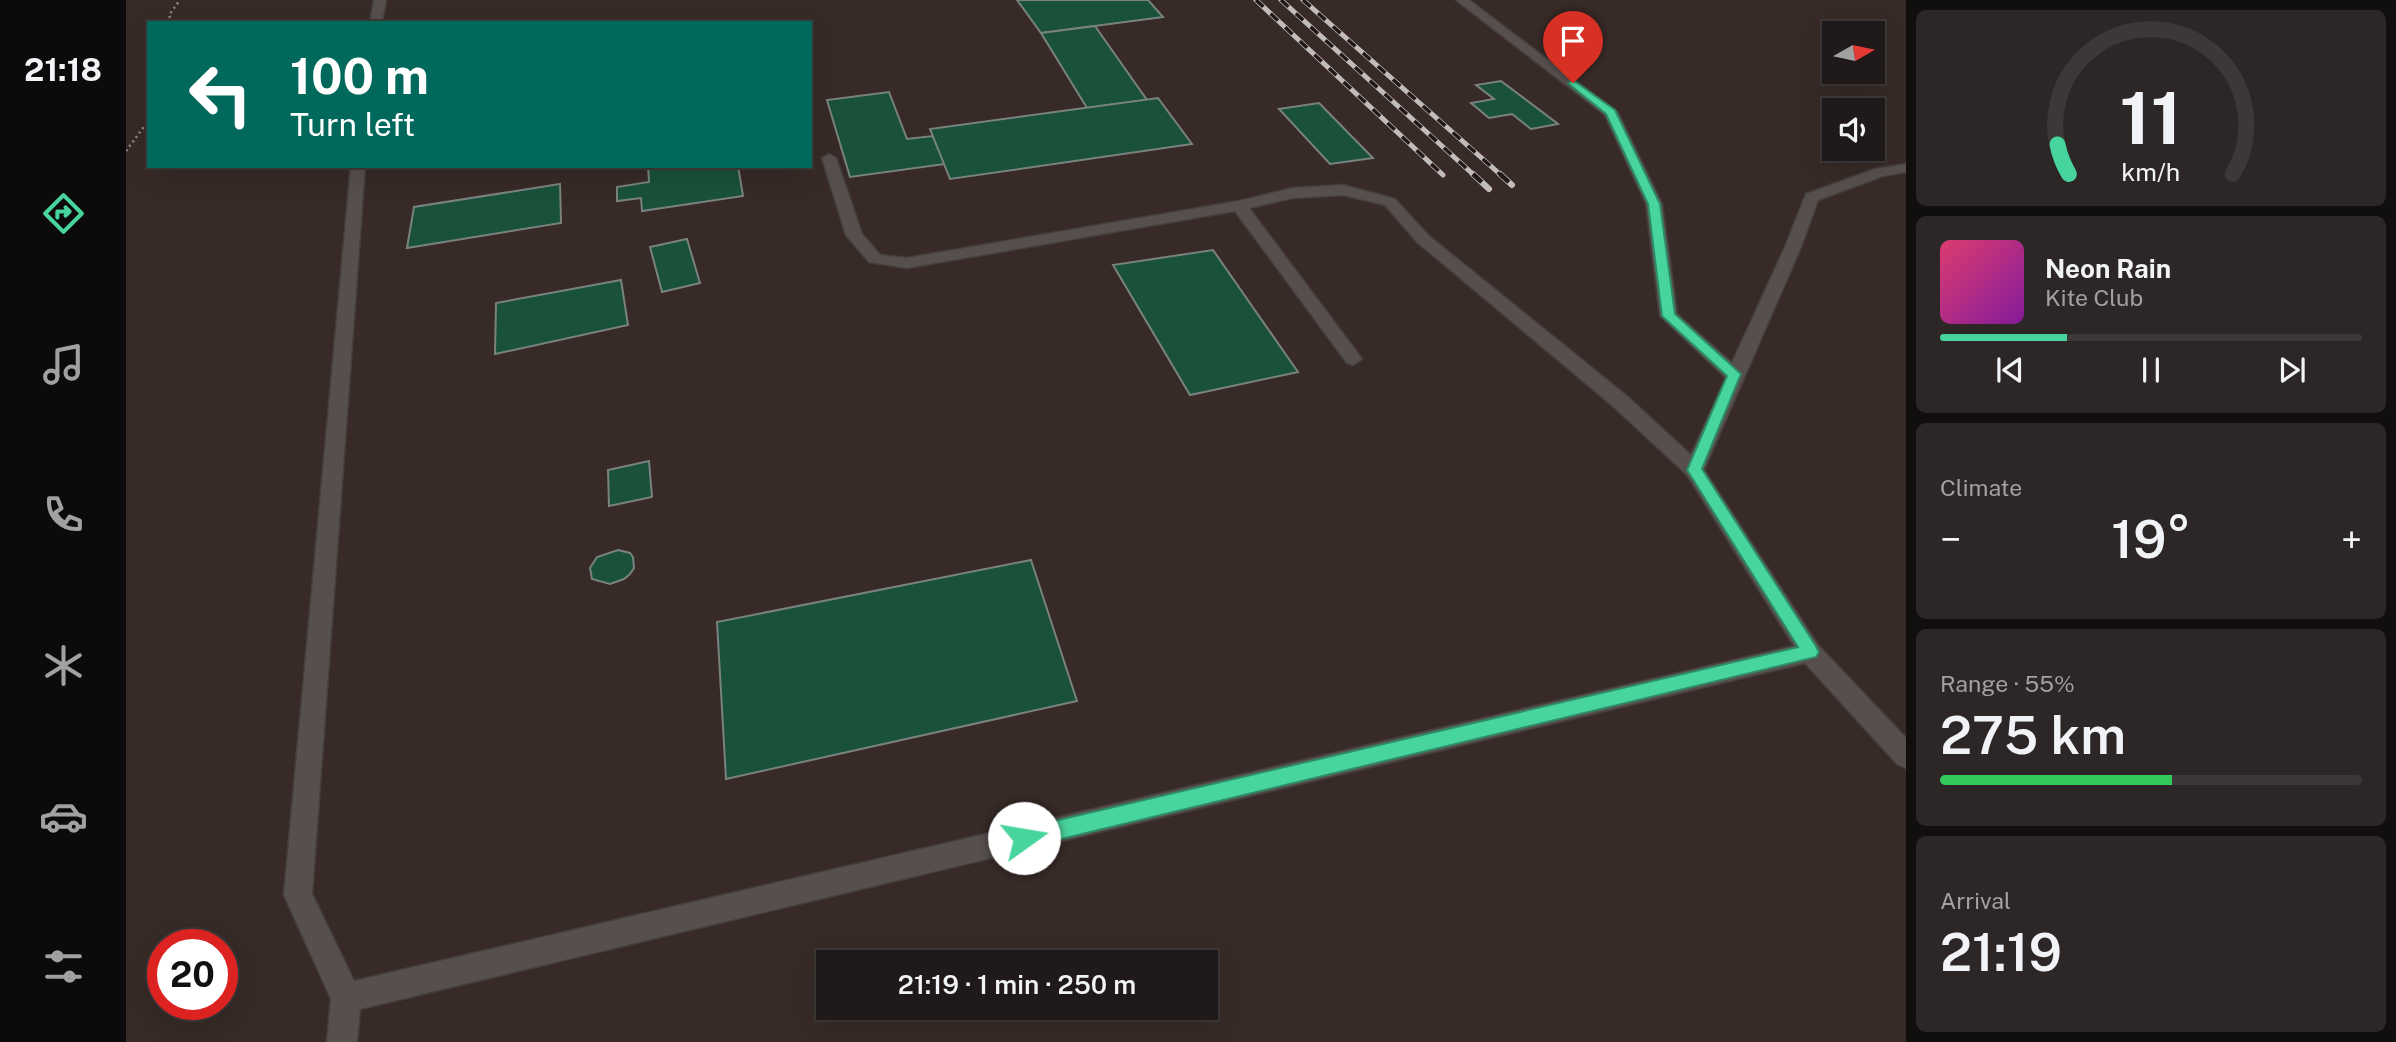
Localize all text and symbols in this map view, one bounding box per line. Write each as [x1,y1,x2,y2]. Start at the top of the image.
pin [1543,11,1603,83]
north arrow [1822,21,1885,84]
map controls [1822,21,1885,161]
icon: arrive [1554,22,1592,60]
text: 100 m [290,47,429,105]
icon: left [175,49,266,140]
text: 21:18 [24,51,102,88]
text: 11 [2120,76,2182,161]
button: sound [1822,98,1885,161]
text: Turn left [290,106,415,143]
text: km/h [2122,157,2180,187]
icon: directions [39,189,88,238]
text: Neon Rain [2045,253,2171,284]
text: Kite Club [2045,284,2143,311]
icon: music [39,340,88,389]
icon: previous [1991,351,2029,389]
icon: pause [2132,351,2170,389]
icon: next [2273,351,2311,389]
text: Climate [1940,474,2022,501]
icon: phone [39,490,88,539]
text: 19° [2111,509,2191,570]
text: − [1940,517,1961,562]
text: + [2341,517,2362,562]
icon: climate [39,641,88,690]
text: Range · 55% [1940,670,2075,697]
text: 275 km [1940,705,2126,766]
icon: car [39,792,88,841]
position arrow [987,801,1061,875]
text: Arrival [1940,887,2011,914]
text: 21:19 [1940,922,2062,983]
speed limit sign: 20 [147,929,238,1020]
icon: filters [39,942,88,991]
text: 21:19 · 1 min · 250 m [898,969,1136,1000]

